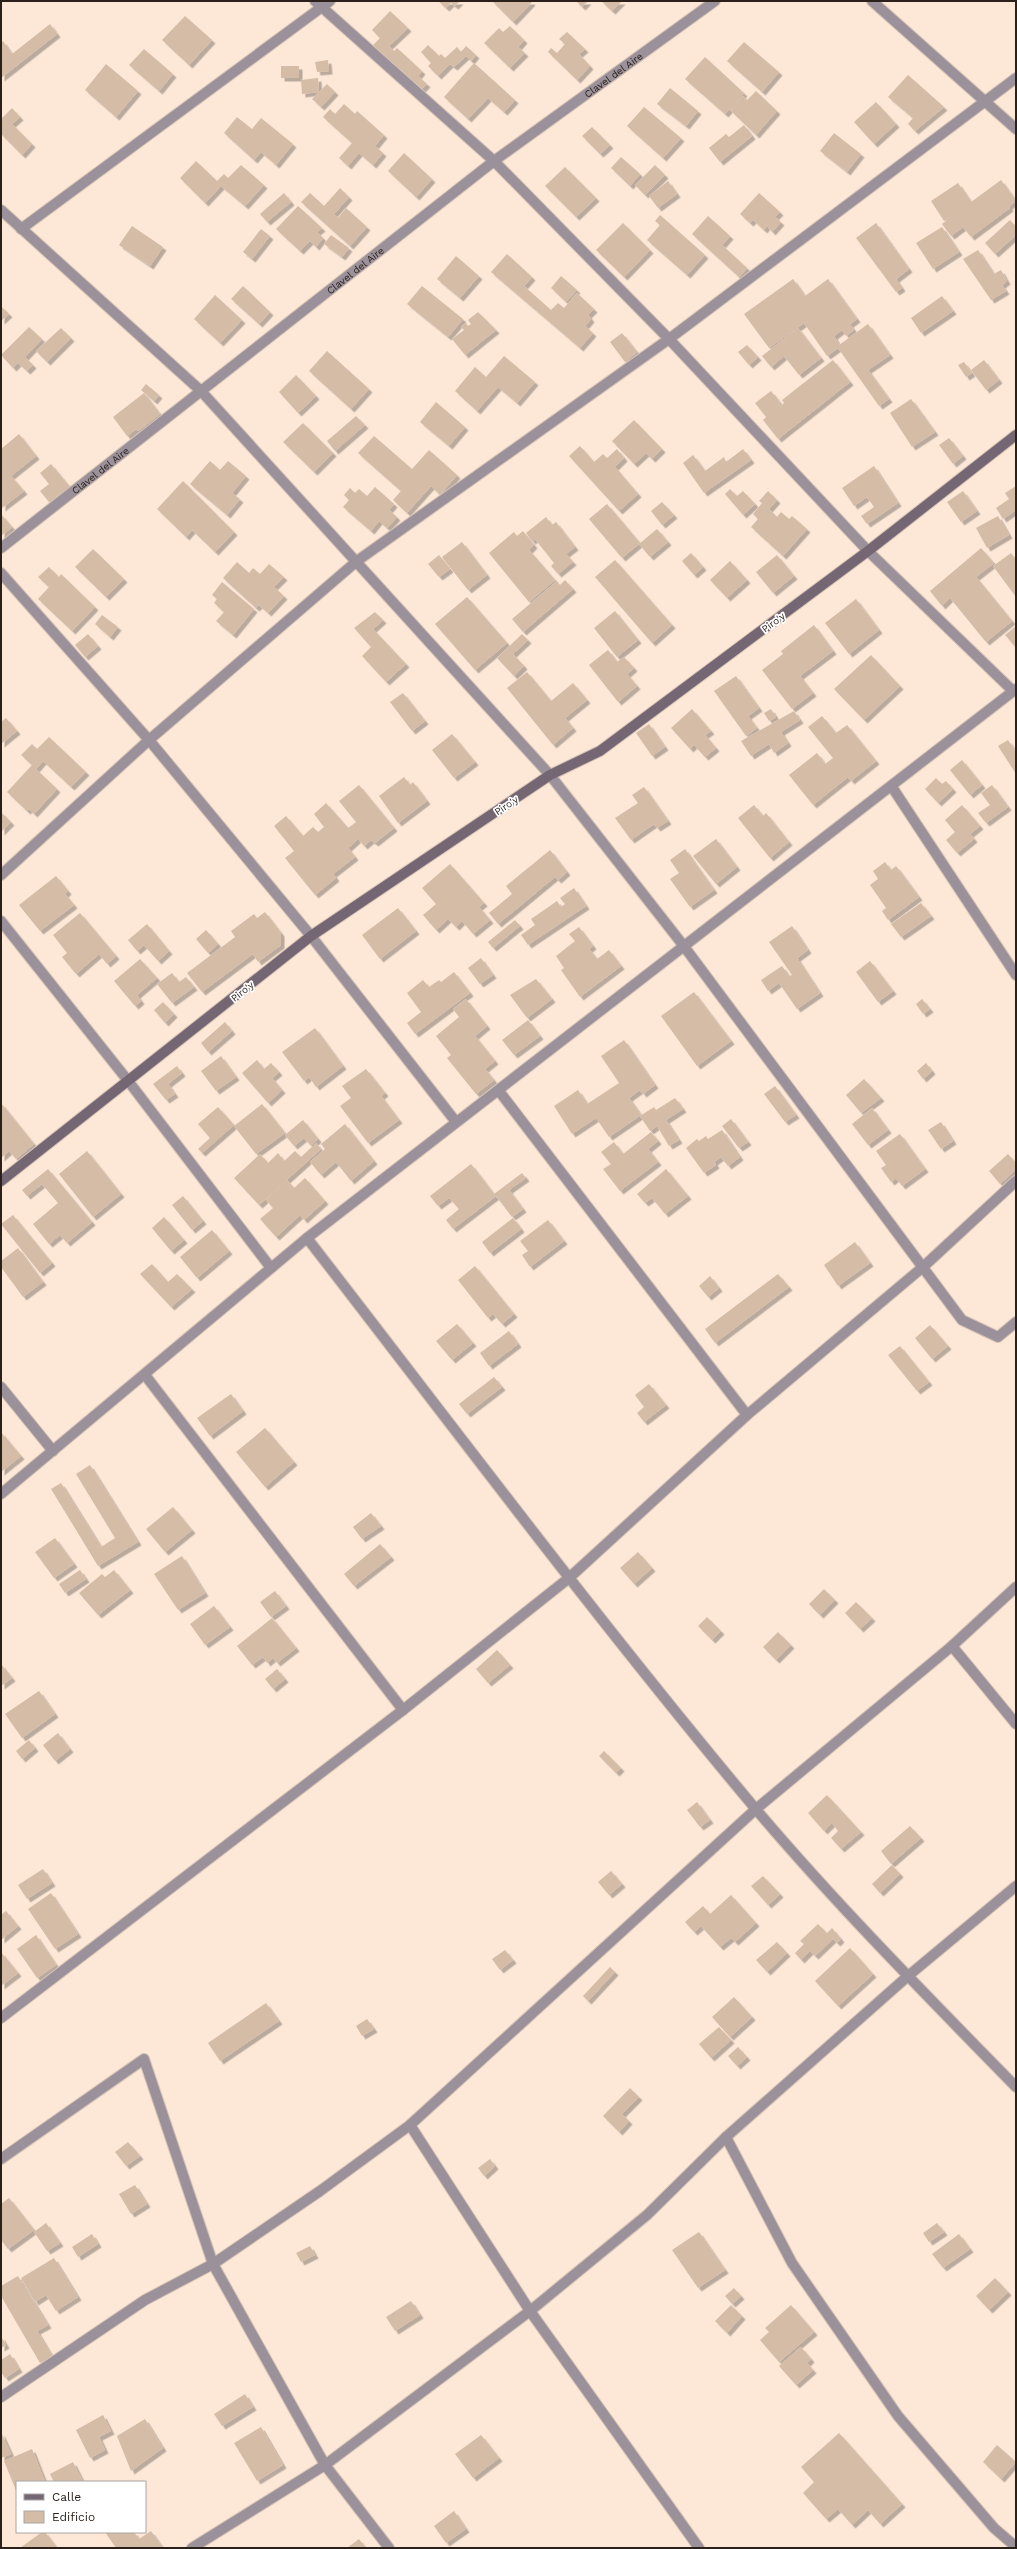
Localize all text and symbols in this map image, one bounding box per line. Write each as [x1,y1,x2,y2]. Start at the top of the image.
street label: Clavel del Aire [582,50,645,100]
street label: Clavel del Aire [325,245,386,296]
street label: Clavel del Aire [70,445,131,496]
street label: Piro'y [760,610,788,635]
street label: Piro'y [492,793,521,817]
street label: Piro'y [229,978,257,1004]
legend [16,2481,146,2533]
text: Calle [52,2490,81,2504]
text: Edificio [52,2510,95,2524]

